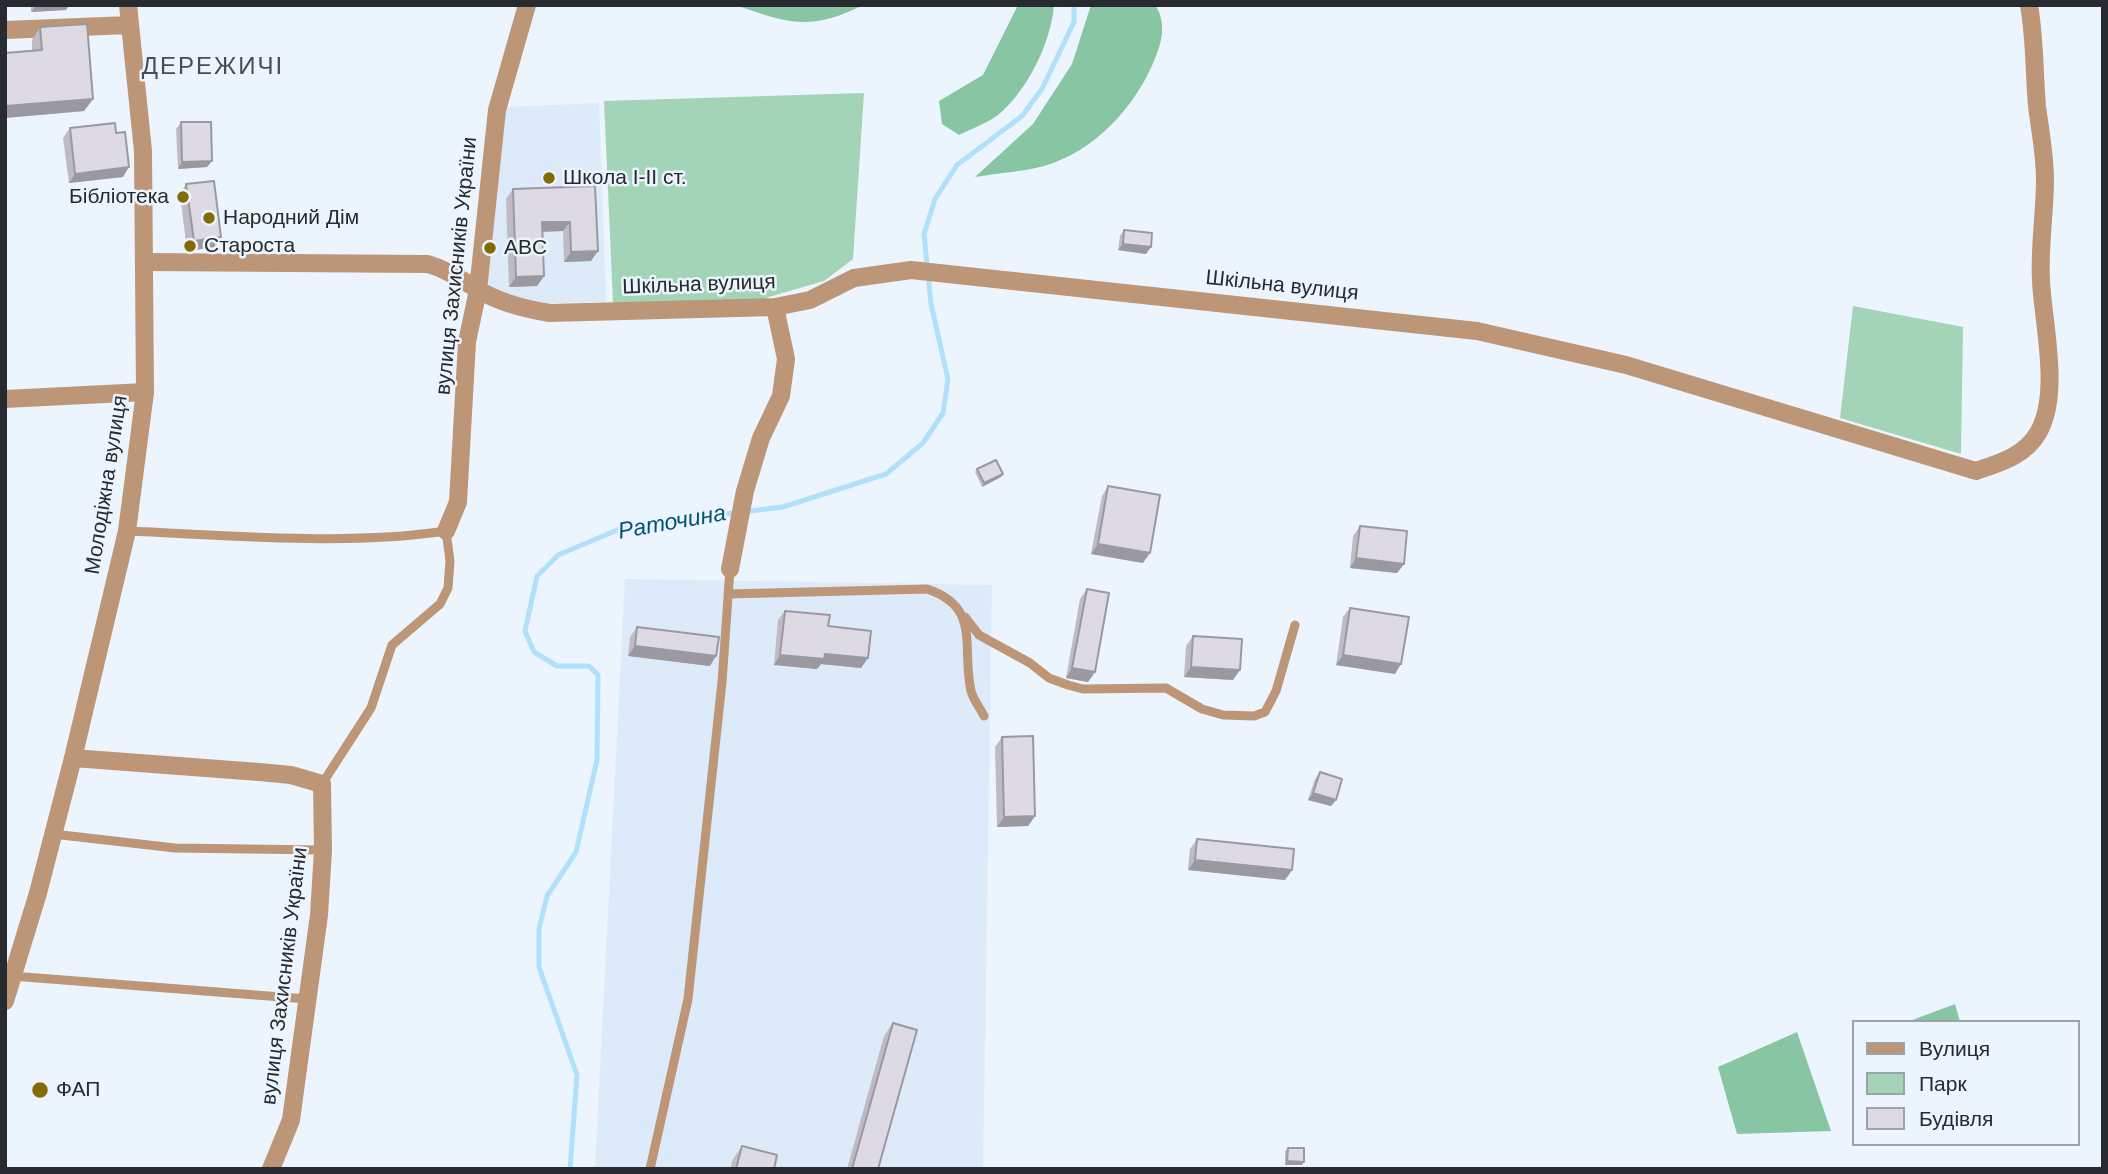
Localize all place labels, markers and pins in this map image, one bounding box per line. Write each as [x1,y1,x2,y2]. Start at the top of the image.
place label: Школа І-ІІ ст. [563,165,687,191]
marker: Школа І-ІІ ст. [541,170,557,186]
place label: Бібліотека [69,184,169,210]
marker: Бібліотека [175,189,191,205]
place label: Народний Дім [223,205,359,231]
marker: Народний Дім [201,210,217,226]
place label: Староста [204,233,295,259]
place label: ABC [504,235,547,261]
marker: Староста [182,238,198,254]
marker: ABC [482,240,498,256]
place label: ФАП [56,1077,100,1103]
marker: ФАП [30,1080,50,1100]

